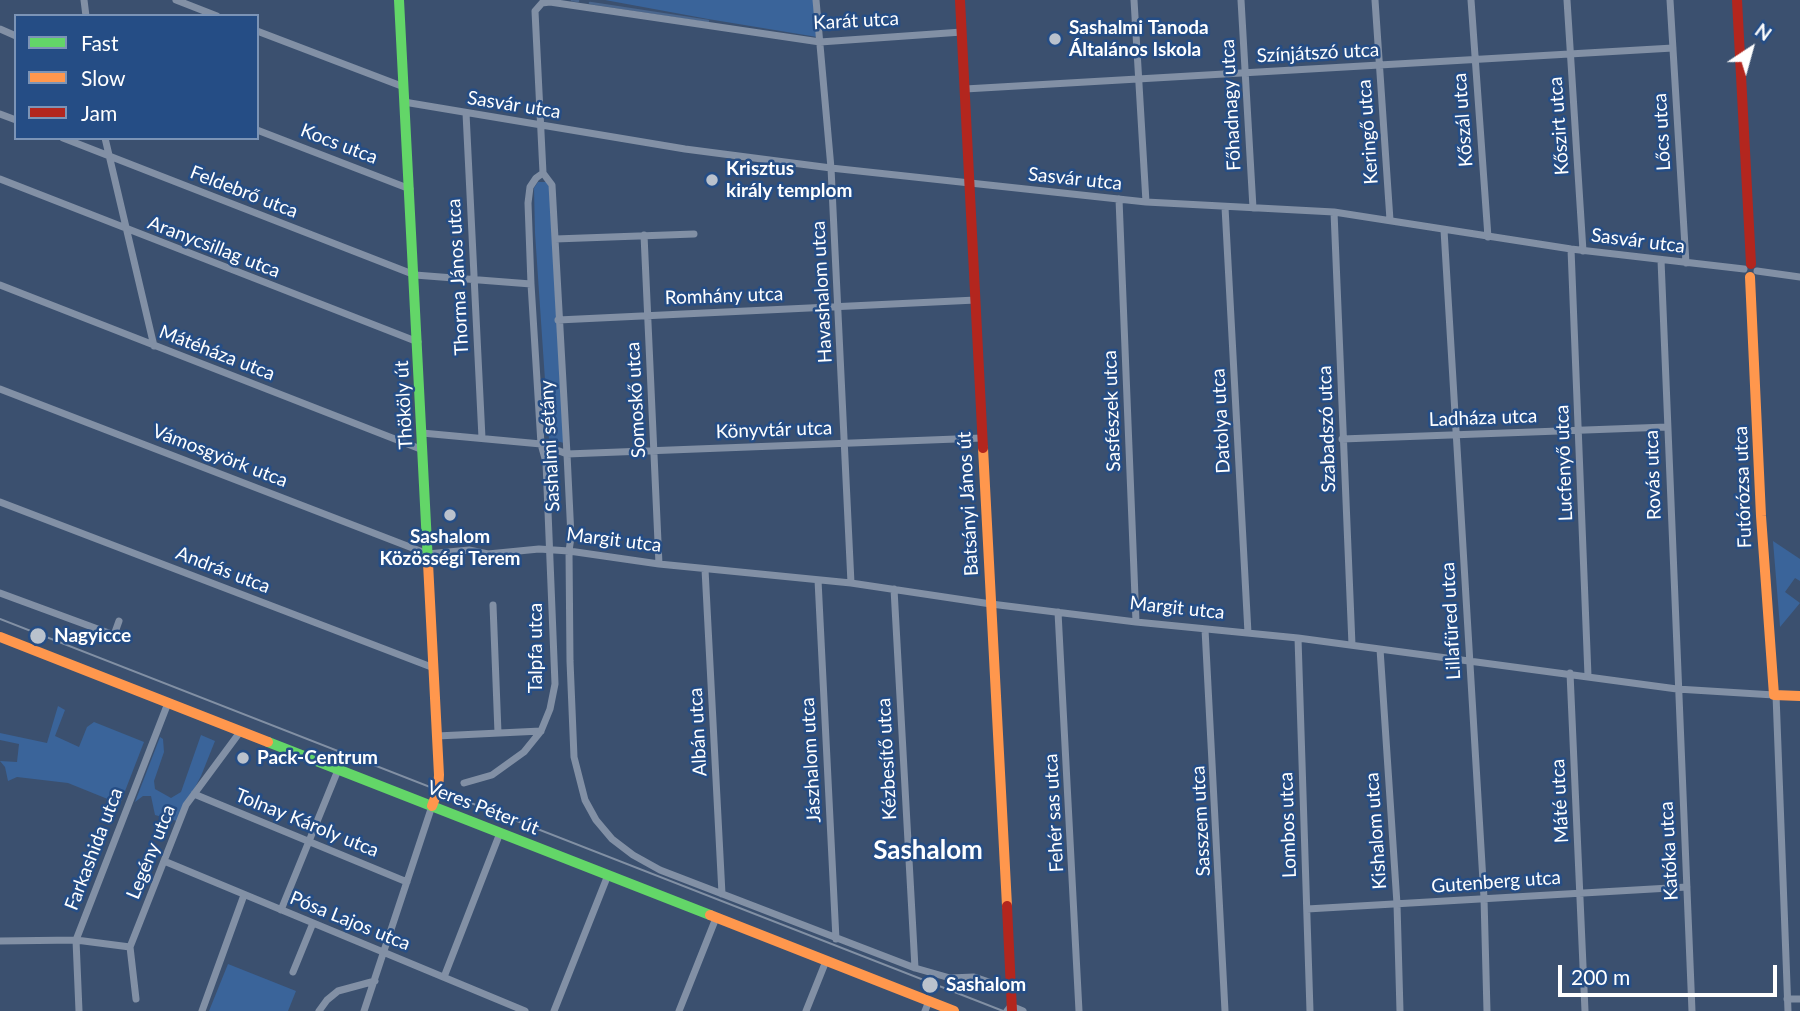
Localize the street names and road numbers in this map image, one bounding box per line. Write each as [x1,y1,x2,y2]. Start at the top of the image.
street label: Karát utca [813,7,899,35]
street label: Színjátszó utca [1256,38,1380,68]
street label: Főhadnagy utca [1216,39,1246,171]
street label: Kőszál utca [1448,72,1478,168]
street label: Kőszirt utca [1544,76,1574,176]
street label: Keringő utca [1353,79,1383,185]
street label: Sasvár utca [466,86,562,124]
street label: Lőcs utca [1649,93,1675,171]
street label: Kocs utca [297,119,381,169]
street label: Feldebrő utca [187,161,301,223]
street label: Sasvár utca [1027,163,1123,195]
street label: Thorma János utca [443,198,473,356]
street label: Aranycsillag utca [145,211,283,283]
street label: Havashalom utca [807,220,837,364]
street label: Sasvár utca [1590,224,1686,258]
street label: Romhány utca [664,283,784,309]
street label: Mátéháza utca [156,320,278,386]
street label: Somoskő utca [622,341,650,459]
street label: Sasfészek utca [1098,350,1126,472]
street label: Thököly út [390,360,418,450]
street label: Szabadszó utca [1313,365,1341,493]
street label: Datolya utca [1207,368,1235,474]
street label: Sashalmi sétány [535,379,565,513]
street label: Lucfenyő utca [1551,404,1577,522]
street label: Ladháza utca [1428,405,1538,431]
street label: Könyvtár utca [715,417,833,443]
street label: Vámosgyörk utca [149,420,291,492]
street label: Futórózsa utca [1729,426,1757,548]
street label: Rovás utca [1640,430,1666,520]
street label: Batsányi János út [953,431,983,577]
street label: Margit utca [565,523,663,557]
street label: András utca [173,542,273,598]
street label: Lillafüred utca [1437,562,1465,680]
street label: Margit utca [1128,592,1226,624]
street label: Talpfa utca [525,603,547,693]
street label: Albán utca [684,687,712,777]
street label: Jászhalom utca [796,697,826,823]
street label: Kézbesítő utca [872,697,902,821]
street label: Fehér sas utca [1040,753,1068,873]
street label: Máté utca [1546,758,1574,844]
street label: Sasszem utca [1187,765,1215,877]
street label: Lombos utca [1275,772,1301,878]
street label: Kishalom utca [1361,772,1391,890]
street label: Veres Péter út [424,776,542,840]
street label: Tolnay Károly utca [232,784,382,862]
street label: Farkashida utca [60,785,128,913]
street label: Legény utca [122,801,180,903]
street label: Katóka utca [1655,801,1683,901]
street label: Gutenberg utca [1431,866,1561,898]
street label: Pósa Lajos utca [287,887,413,955]

